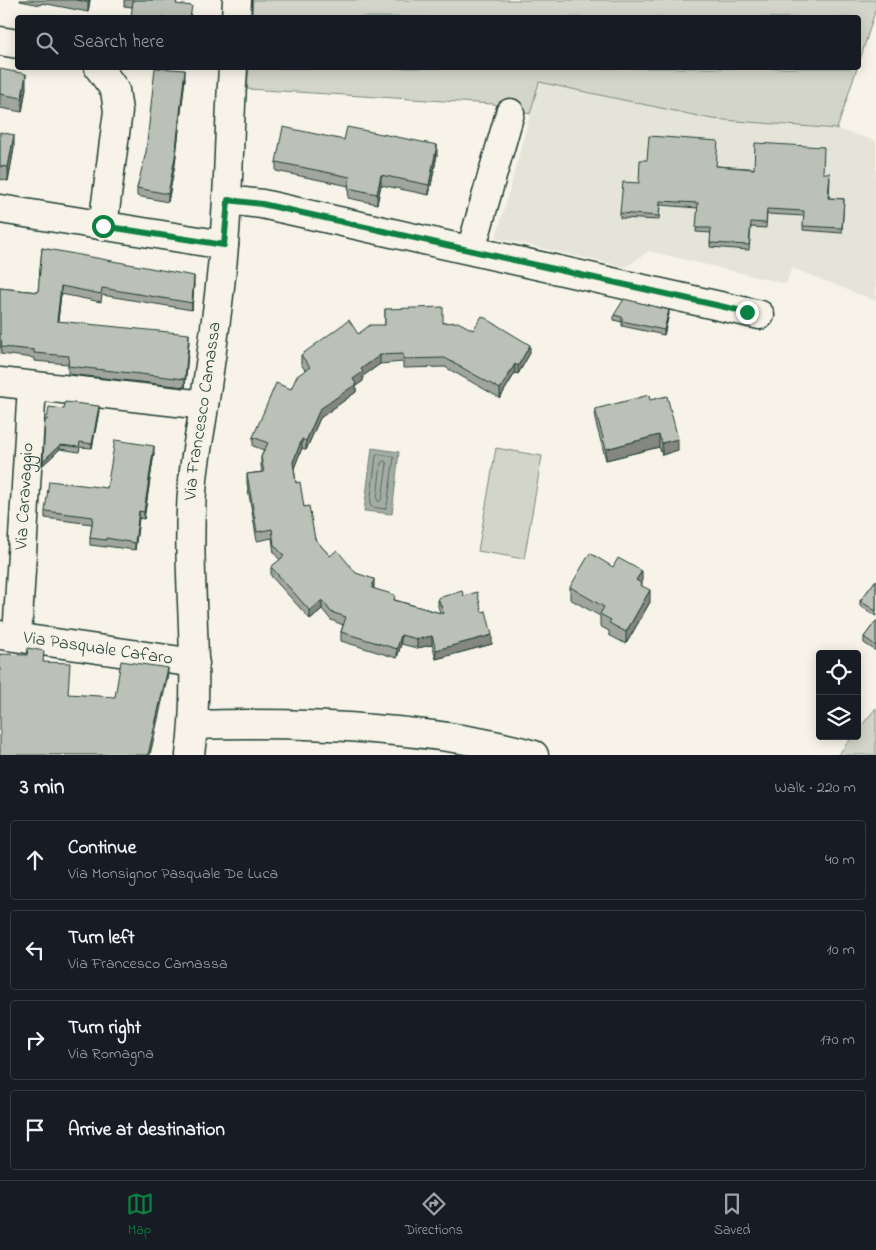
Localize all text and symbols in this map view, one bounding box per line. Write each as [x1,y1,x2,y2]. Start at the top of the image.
search box [15,15,861,70]
icon: search [33,29,61,57]
text: Search here [73,29,164,56]
route start [92,215,115,238]
route end [736,301,759,324]
street label: Via Francesco Camassa [178,320,229,502]
street label: Via Caravaggio [9,442,42,552]
street label: Via Pasquale Cafaro [20,625,175,673]
map controls [816,650,861,740]
button: locate [816,650,861,695]
button: layers [816,695,861,740]
text: 3 min [20,773,64,803]
text: Walk · 220 m [775,776,856,800]
text: Continue [68,835,136,862]
icon: ahead [21,846,49,874]
text: 40 m [825,848,855,872]
text: Via Monsignor Pasquale De Luca [68,862,278,886]
text: Turn left [68,925,135,952]
icon: left [21,936,49,964]
text: 10 m [827,938,855,962]
text: Via Francesco Camassa [68,952,228,976]
text: Turn right [68,1015,141,1042]
icon: right [21,1026,49,1054]
text: 170 m [820,1028,855,1052]
text: Via Romagna [68,1042,154,1066]
icon: arrive [21,1116,49,1144]
text: Arrive at destination [68,1117,225,1144]
tab: Map [126,1190,154,1241]
tab: Directions [405,1190,463,1241]
tab: Saved [714,1190,750,1241]

